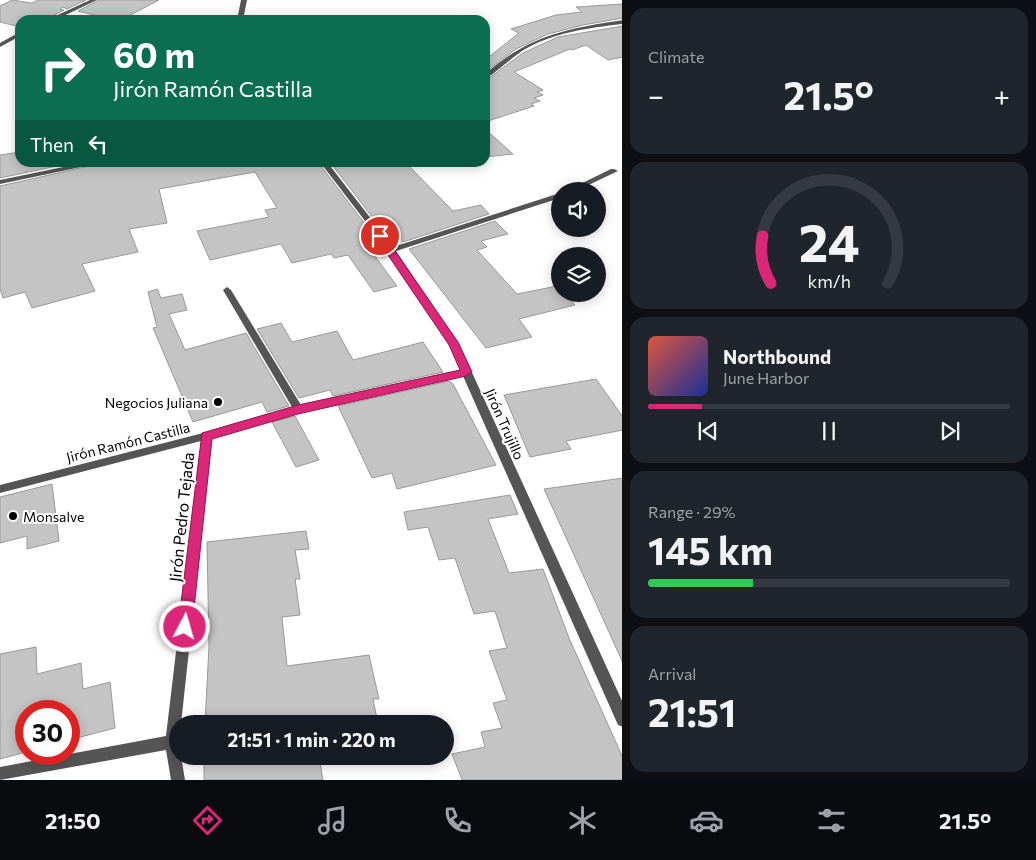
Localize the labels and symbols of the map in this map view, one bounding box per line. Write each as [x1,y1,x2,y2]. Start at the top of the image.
pin [359,215,401,257]
street label: Jirón Trujillo [482,386,528,462]
place label: Negocios Juliana [105,394,208,411]
marker: Negocios Juliana [212,396,224,408]
street label: Jirón Ramón Castilla [64,418,192,466]
street label: Jirón Pedro Tejada [165,451,197,583]
place label: Monsalve [23,508,84,525]
marker: Monsalve [7,510,19,522]
position arrow [158,600,210,652]
speed limit sign: 30 [15,700,80,765]

